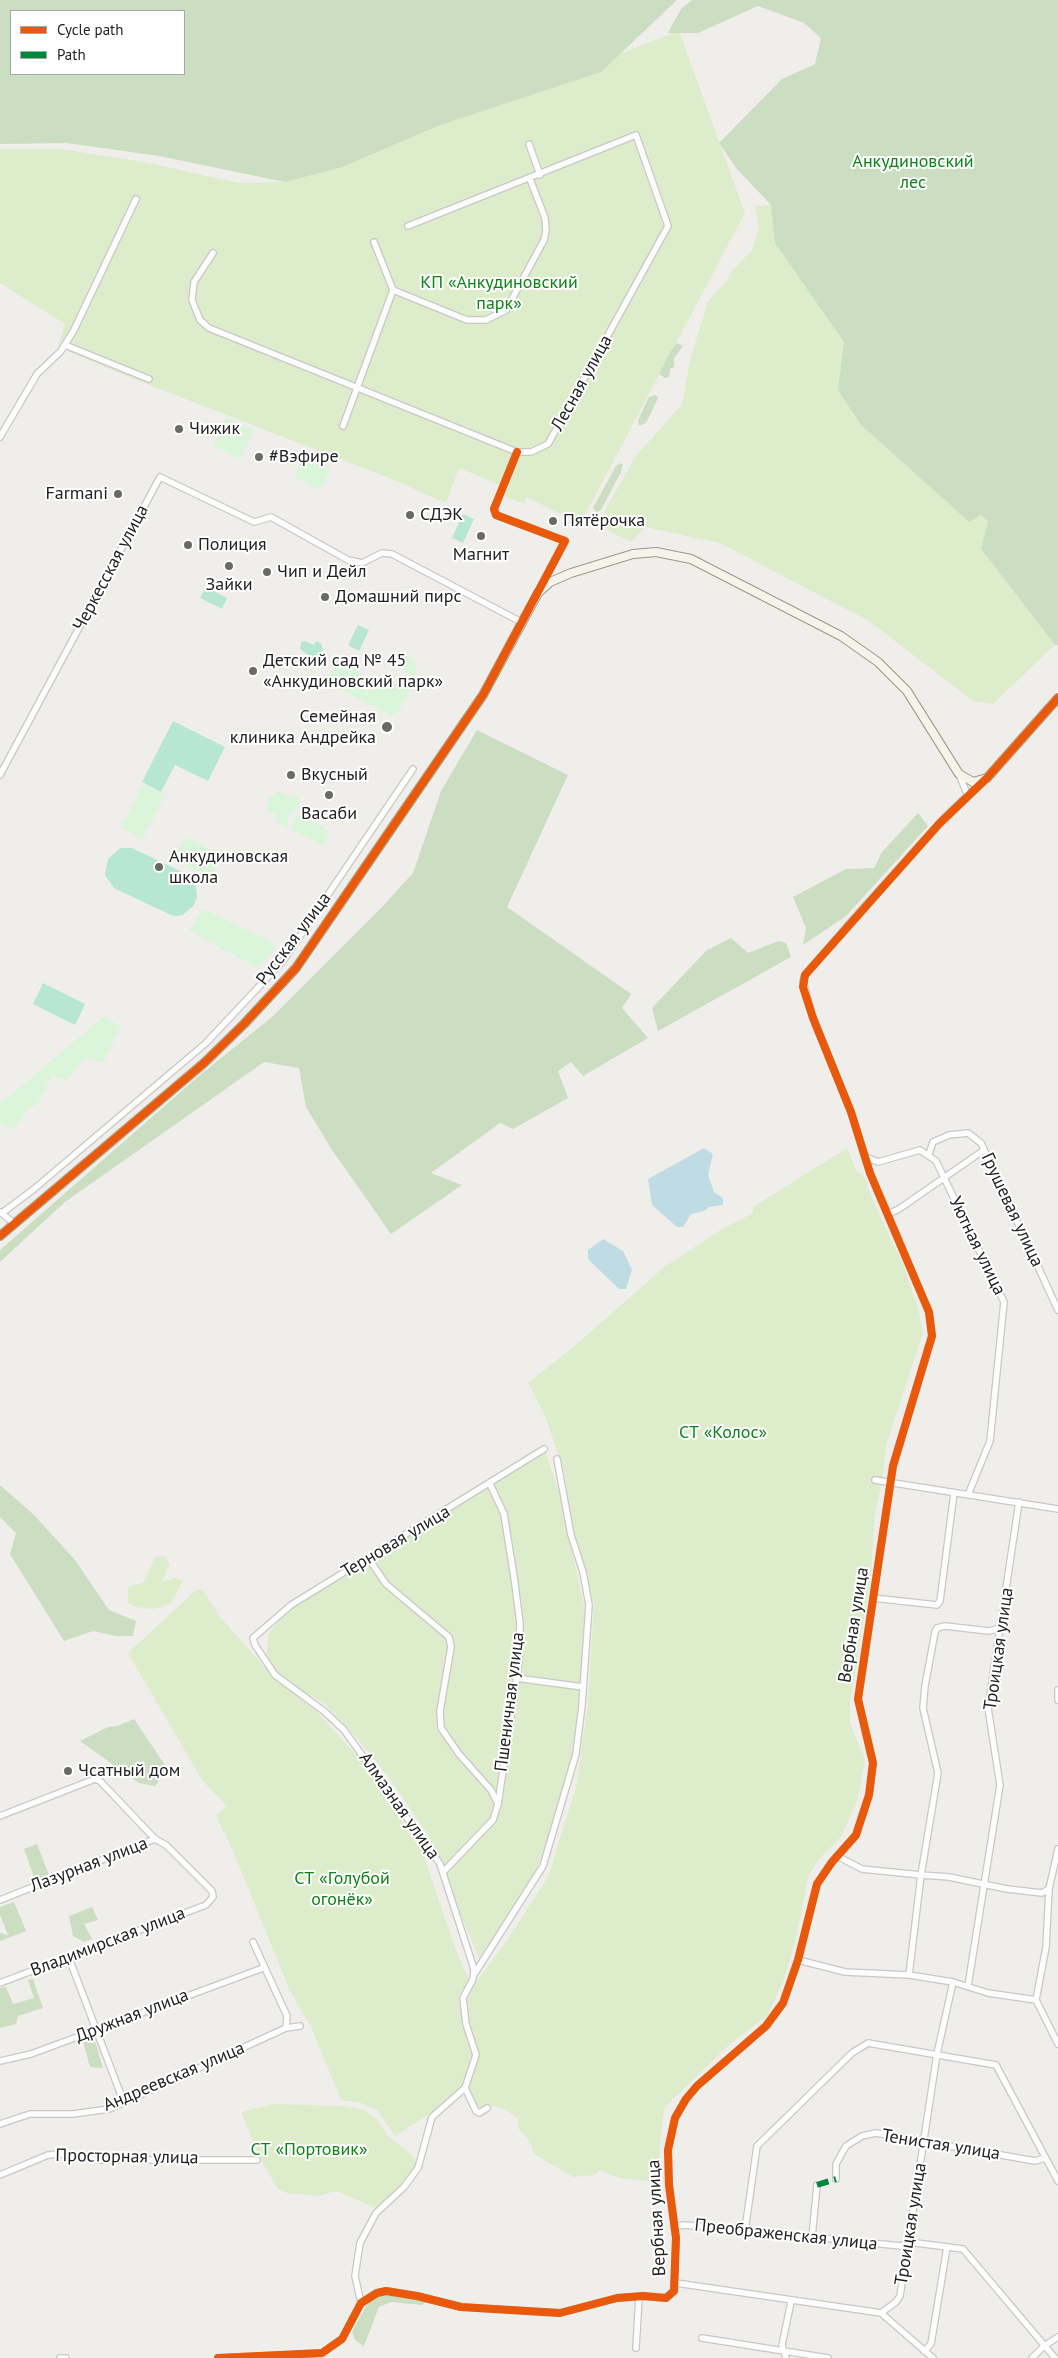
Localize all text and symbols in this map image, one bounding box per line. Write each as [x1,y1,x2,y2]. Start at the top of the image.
legend [10,10,185,75]
text: Cycle path [57,20,123,39]
text: Path [57,45,86,64]
park label: Анкудиновский лес [852,151,974,193]
park label: КП «Анкудиновский парк» [420,272,578,314]
street label: Лесная улица [547,331,617,435]
place label: Чижик [189,418,240,440]
marker: Чижик [173,423,185,435]
place label: #Вэфире [269,446,339,468]
marker: #Вэфире [253,451,265,463]
place label: Farmani [45,483,108,505]
marker: Farmani [112,488,124,500]
street label: Черкесская улица [69,501,153,635]
place label: СДЭК [420,504,463,526]
marker: СДЭК [404,509,416,521]
place label: Пятёрочка [563,510,645,532]
marker: Пятёрочка [547,515,559,527]
marker: Магнит [475,530,487,542]
place label: Полиция [198,534,267,556]
marker: Полиция [182,539,194,551]
place label: Магнит [453,544,509,566]
marker: Зайки [223,560,235,572]
place label: Чип и Дейл [277,561,366,583]
marker: Чип и Дейл [261,566,273,578]
place label: Зайки [206,574,252,596]
place label: Домашний пирс [335,586,462,608]
marker: Домашний пирс [319,591,331,603]
place label: Детский сад № 45 «Анкудиновский парк» [263,650,443,692]
marker: Детский сад № 45 «Анкудиновский парк» [247,665,259,677]
place label: Семейная клиника Андрейка [230,706,376,749]
marker: Семейная клиника Андрейка [380,720,394,734]
place label: Вкусный [301,764,368,786]
marker: Вкусный [285,769,297,781]
marker: Васаби [323,789,335,801]
place label: Васаби [301,803,357,825]
place label: Анкудиновская школа [169,846,288,889]
marker: Анкудиновская школа [153,861,165,873]
street label: Русская улица [252,888,336,990]
street label: Грушевая улица [976,1150,1048,1270]
street label: Уютная улица [944,1193,1010,1299]
park label: СТ «Колос» [679,1422,767,1444]
street label: Терновая улица [338,1501,454,1583]
street label: Вербная улица [834,1566,874,1684]
street label: Троицкая улица [980,1586,1018,1712]
street label: Пшеничная улица [491,1631,529,1773]
street label: Алмазная улица [354,1748,444,1864]
place label: Чсатный дом [78,1760,180,1782]
marker: Чсатный дом [62,1765,74,1777]
street label: Лазурная улица [27,1833,151,1897]
park label: СТ «Голубой огонёк» [294,1868,390,1910]
street label: Владимирская улица [28,1903,188,1981]
street label: Дружная улица [72,1984,192,2048]
street label: Андреевская улица [100,2037,248,2117]
street label: Тенистая улица [880,2125,1002,2165]
park label: СТ «Портовик» [251,2139,367,2161]
street label: Просторная улица [55,2145,199,2169]
street label: Вербная улица [643,2159,671,2277]
street label: Троицкая улица [891,2161,931,2287]
street label: Преображенская улица [693,2215,879,2255]

